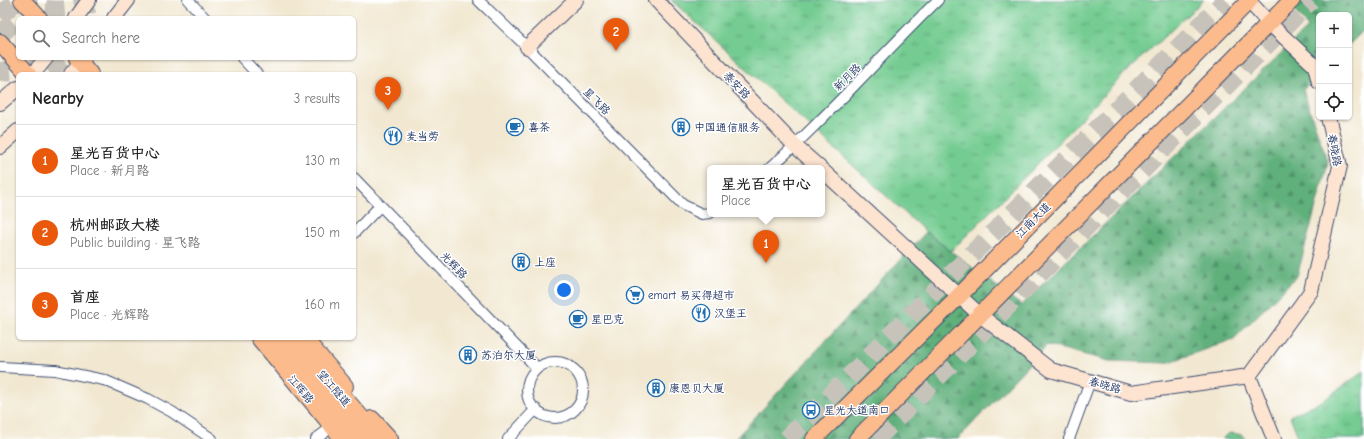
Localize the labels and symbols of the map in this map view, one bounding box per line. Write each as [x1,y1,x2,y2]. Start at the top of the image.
pin: 2 [603,18,629,51]
street label: 新月路 [831,61,864,94]
street label: 泰安路 [721,69,753,102]
pin: 3 [375,77,401,110]
street label: 星飞路 [580,85,613,118]
cafe icon: 喜茶 [505,117,525,137]
building icon: 中国通信服务 [671,117,691,137]
place label: 喜茶 [528,121,550,134]
place label: 中国通信服务 [694,121,760,134]
restaurant icon: 麦当劳 [383,126,403,146]
place label: 麦当劳 [406,130,439,143]
street label: 春晓路 [1325,133,1344,168]
street label: 江南大道 [1013,200,1054,241]
pin: 1 [753,230,779,263]
street label: 光辉路 [438,249,470,282]
building icon: 上座 [511,252,531,272]
place label: 上座 [534,256,556,269]
your location [554,280,574,300]
supermarket icon: emart 易买得超市 [625,285,645,305]
place label: emart 易买得超市 [648,289,734,302]
restaurant icon: 汉堡王 [691,303,711,323]
place label: 汉堡王 [714,307,747,320]
cafe icon: 星巴克 [568,309,588,329]
place label: 星巴克 [591,313,624,326]
building icon: 苏泊尔大厦 [458,345,478,365]
place label: 苏泊尔大厦 [481,349,536,362]
street label: 望江隧道 [314,367,353,409]
street label: 江晖路 [285,373,316,406]
street label: 春晓路 [1087,375,1123,396]
building icon: 康恩贝大厦 [646,378,666,398]
place label: 康恩贝大厦 [669,382,724,395]
bus stop icon: 星光大道南口 [801,400,821,420]
place label: 星光大道南口 [824,404,890,417]

